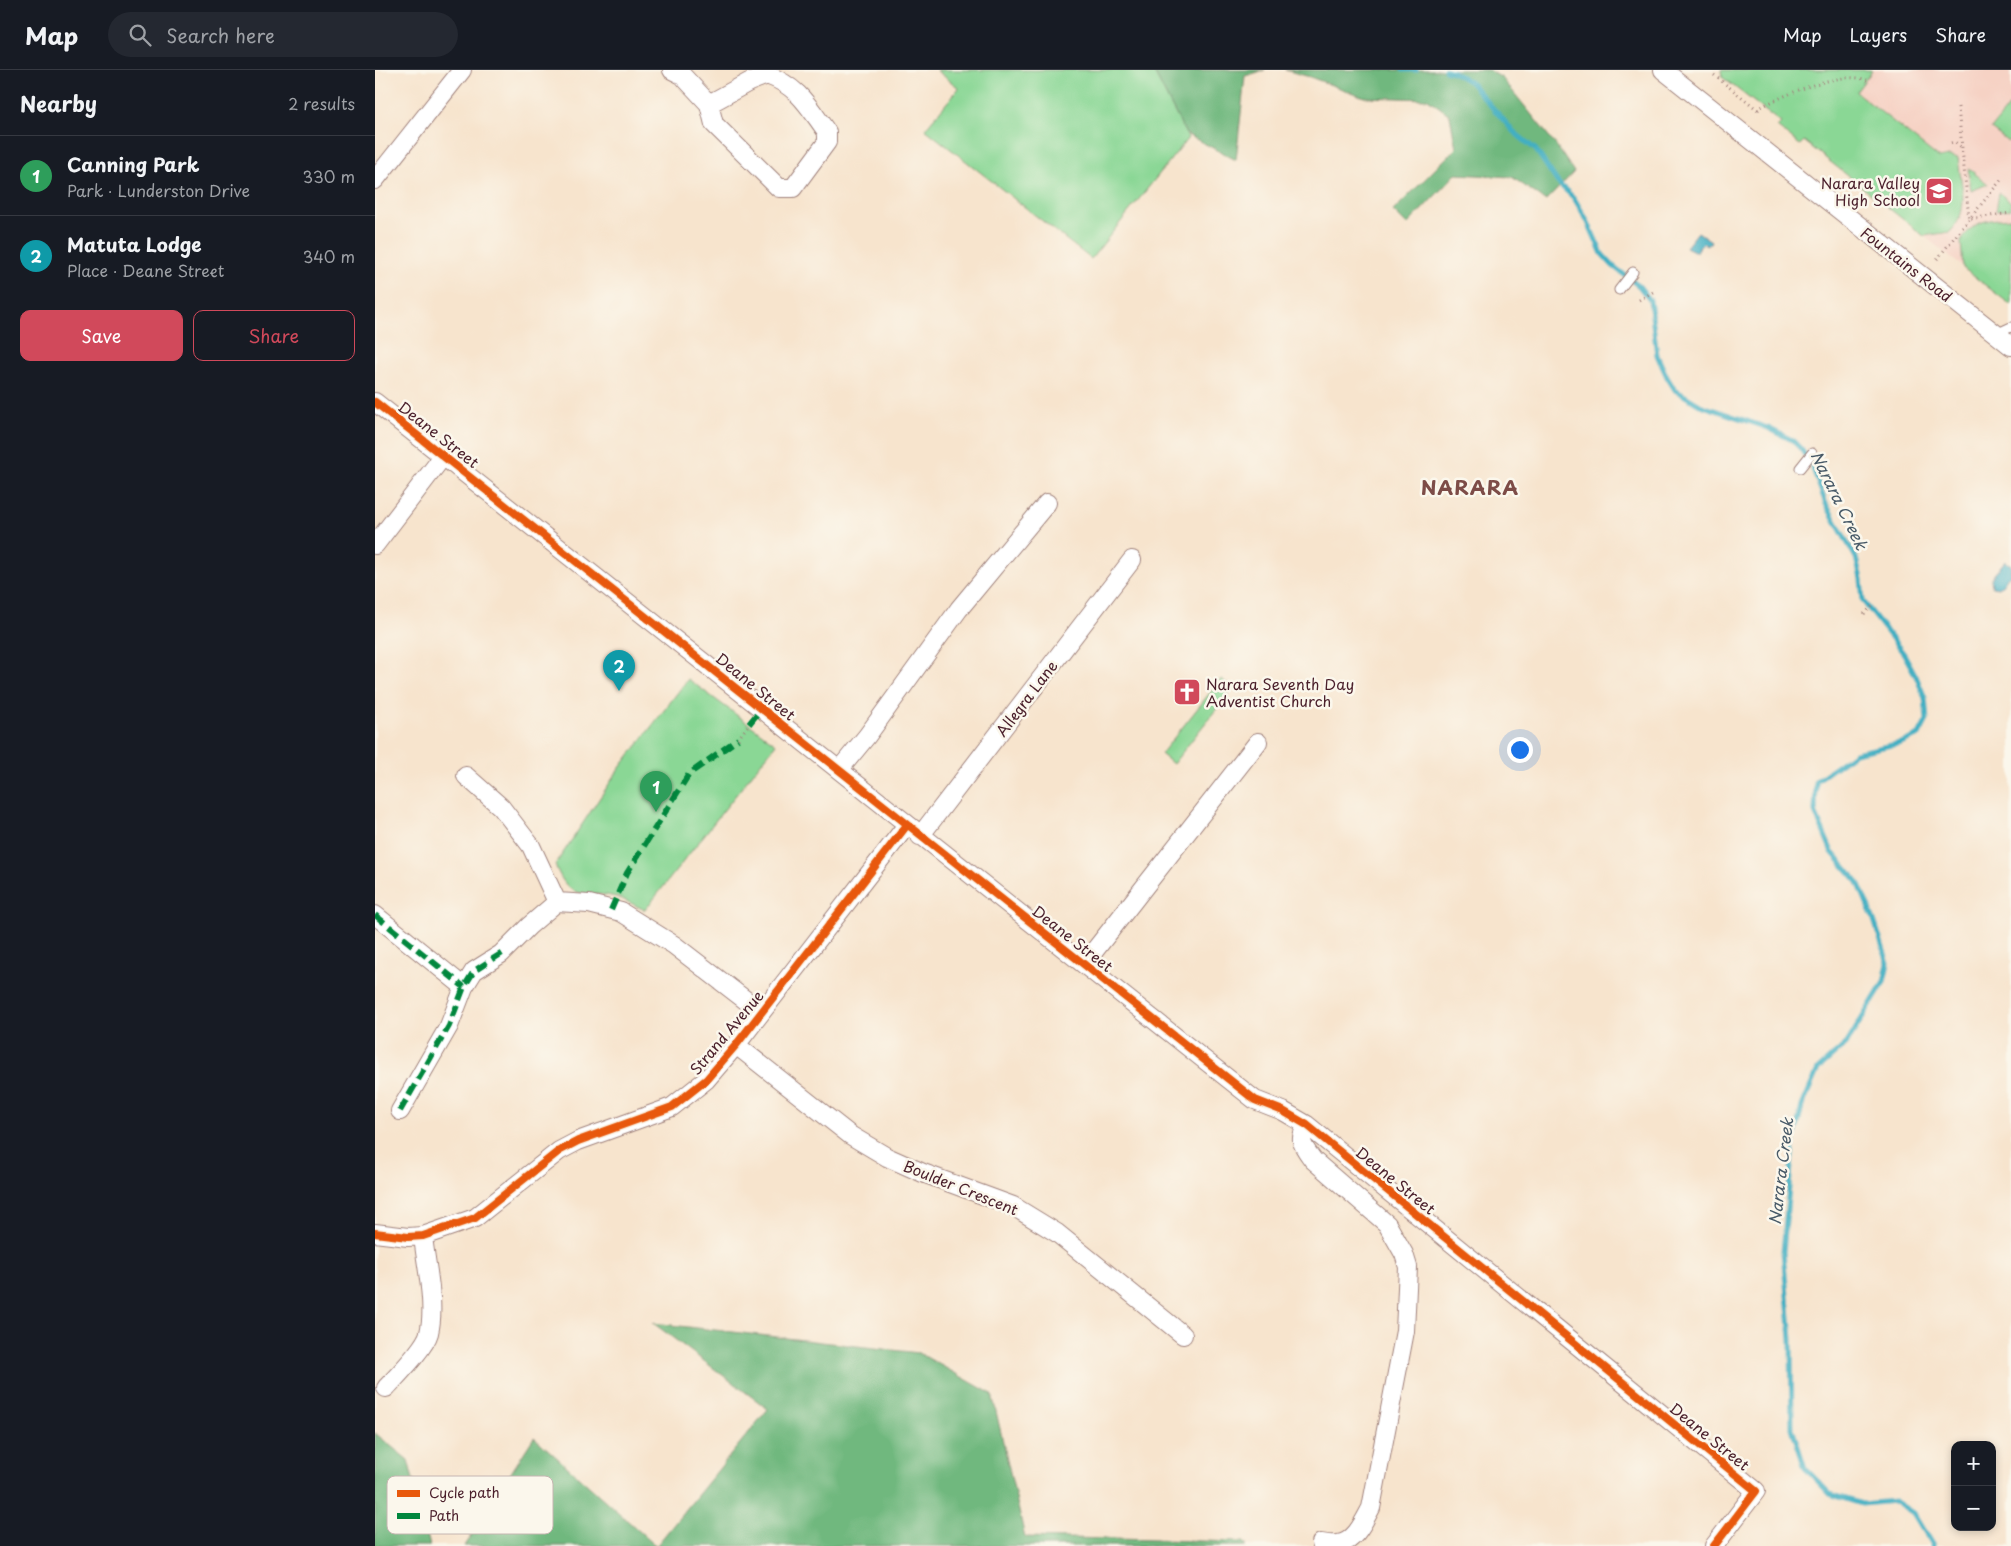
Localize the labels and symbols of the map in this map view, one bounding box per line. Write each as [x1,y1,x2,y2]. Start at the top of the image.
place label: Narara Valley High School [1821,171,1920,211]
school or university icon: Narara Valley High School [1924,176,1954,206]
street label: Fountains Road [1856,221,1958,307]
street label: Deane Street [394,395,484,473]
water label: Narara Creek [1806,446,1875,555]
district label: NARARA [1421,472,1519,502]
street label: Deane Street [711,647,801,725]
pin: 2 [603,650,635,691]
street label: Allegra Lane [990,655,1062,741]
place label: Narara Seventh Day Adventist Church [1206,672,1354,712]
church icon: Narara Seventh Day Adventist Church [1172,677,1202,707]
your location [1507,737,1533,763]
pin: 1 [640,771,672,812]
street label: Deane Street [1028,899,1118,977]
street label: Strand Avenue [684,985,768,1079]
water label: Narara Creek [1762,1115,1799,1226]
street label: Deane Street [1351,1141,1441,1219]
street label: Boulder Crescent [900,1153,1022,1221]
street label: Deane Street [1665,1397,1755,1475]
legend [387,1476,553,1534]
text: Cycle path [429,1482,500,1503]
text: Path [429,1505,459,1526]

